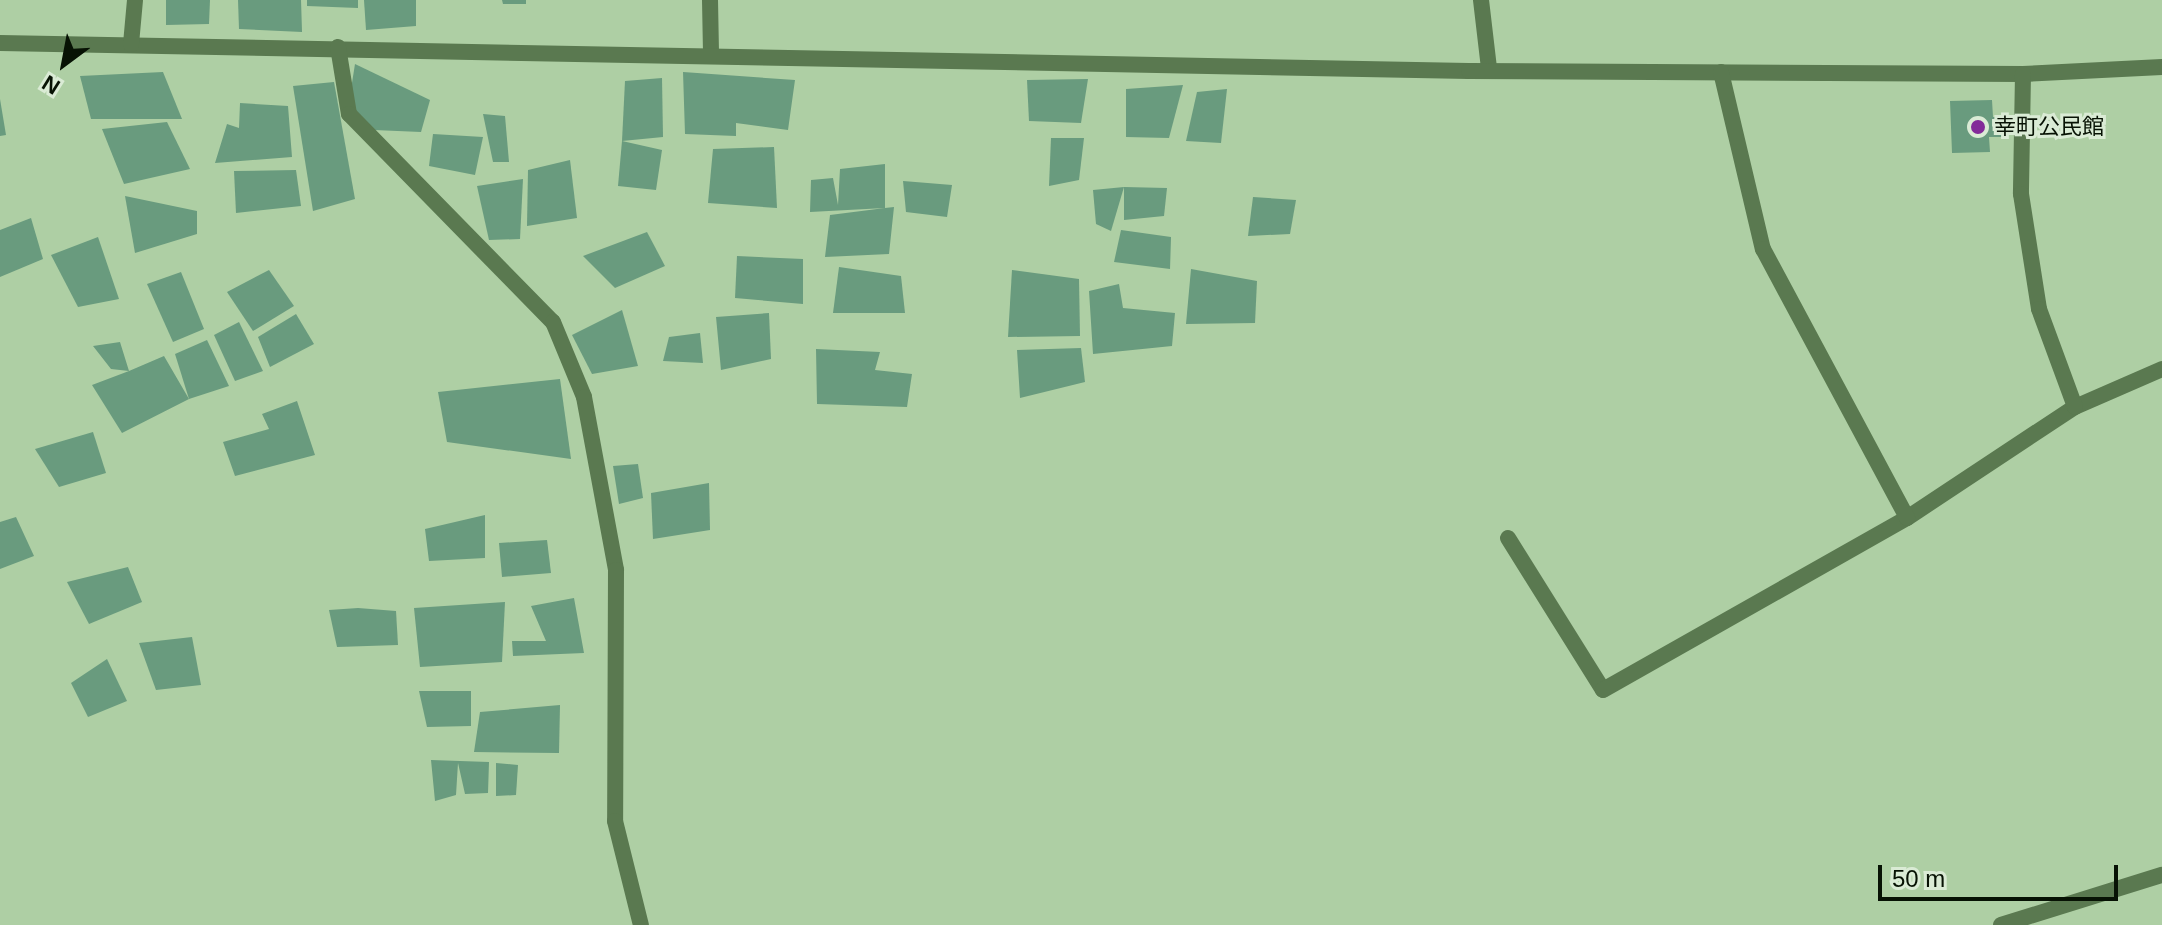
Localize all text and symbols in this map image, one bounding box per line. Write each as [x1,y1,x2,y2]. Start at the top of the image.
north arrow [24,24,104,104]
text: N [38,70,64,100]
place label: 幸町公民館 [1994,114,2104,140]
marker: 幸町公民館 [1969,118,1987,136]
scale bar [1882,849,2122,899]
text: 50 m [1892,865,1945,892]

